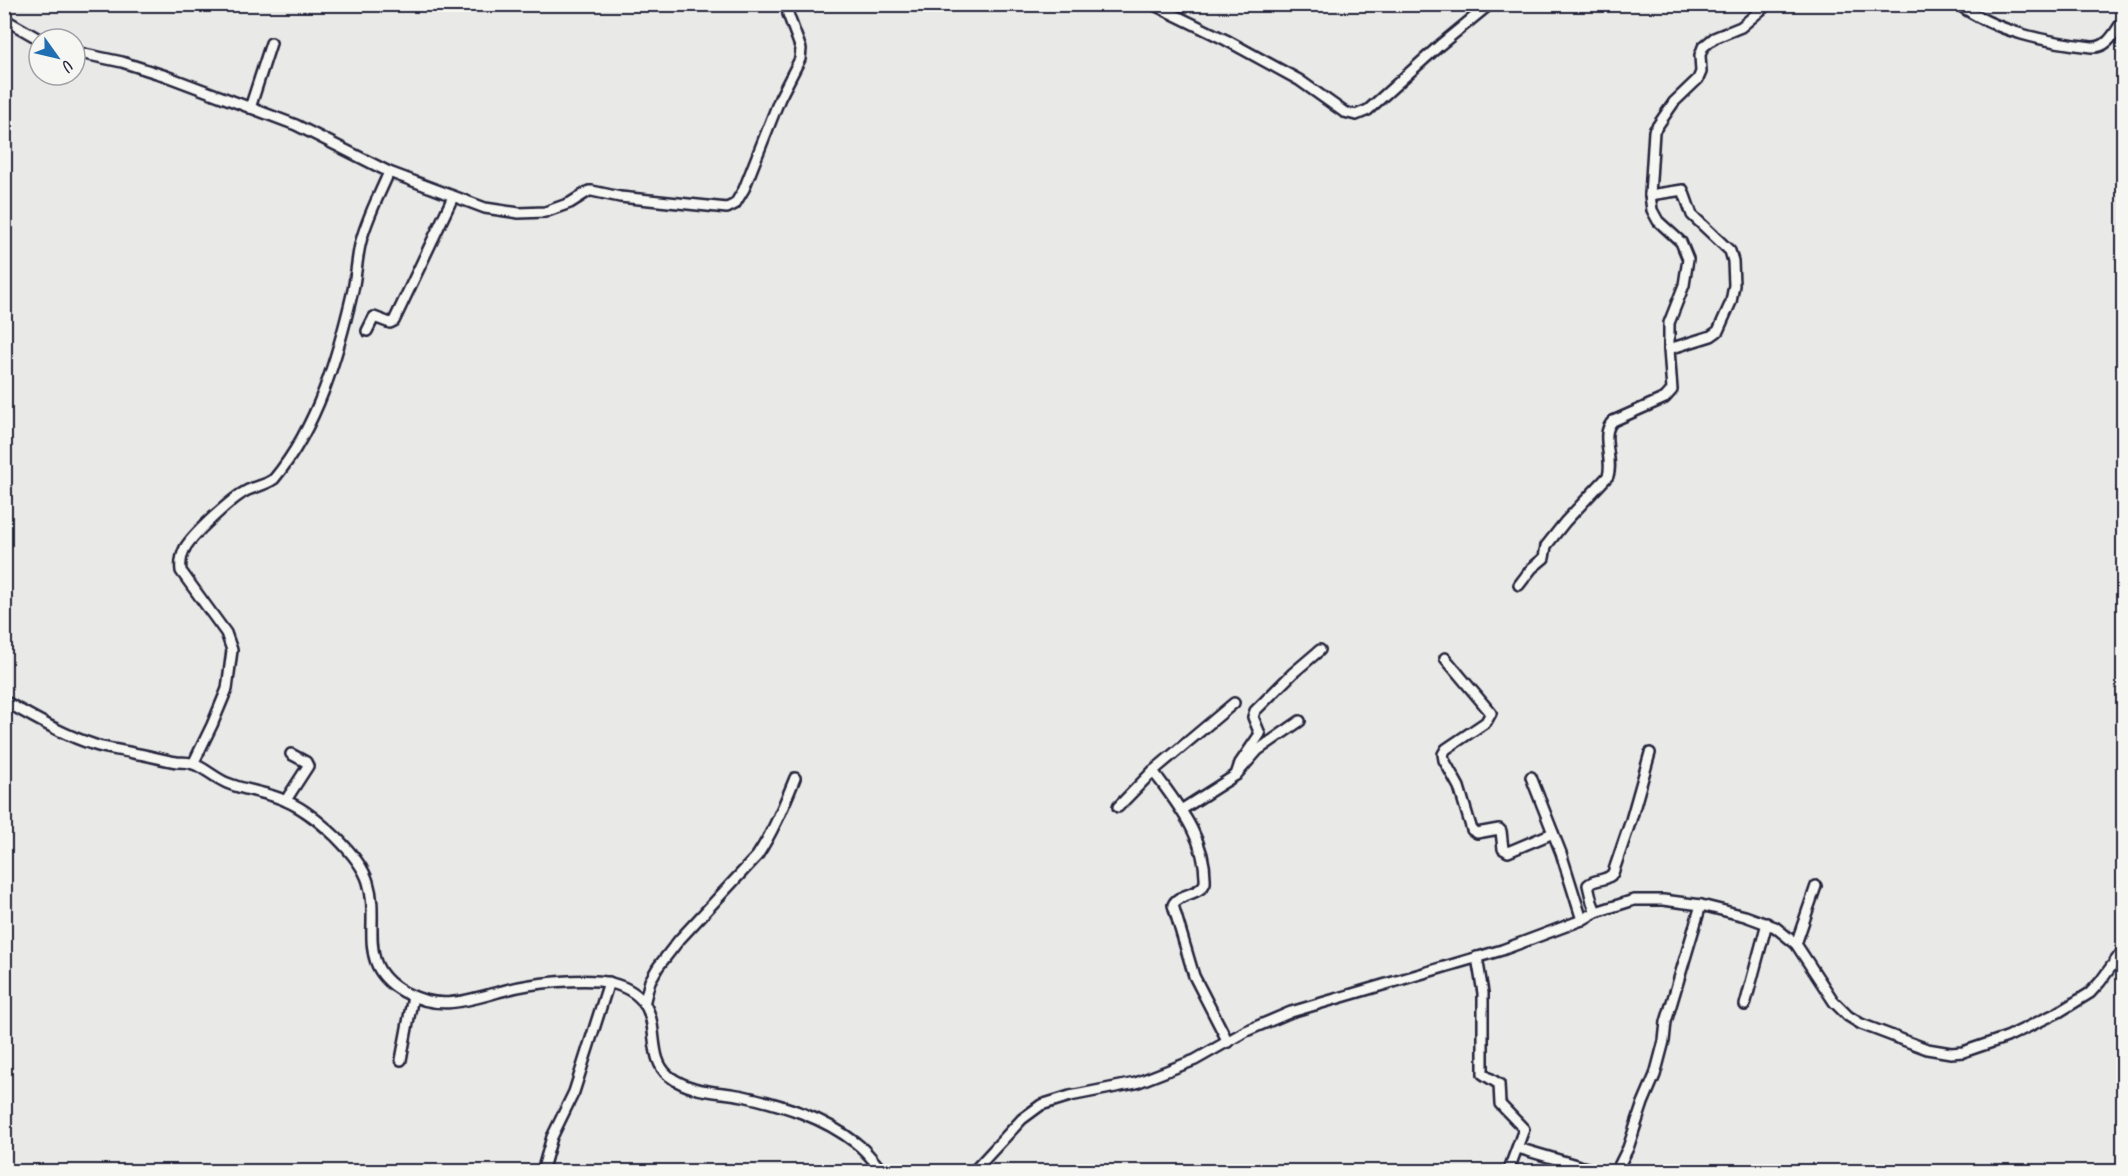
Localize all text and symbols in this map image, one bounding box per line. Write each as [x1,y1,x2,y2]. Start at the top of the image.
north arrow [27,27,87,87]
text: U [56,56,79,76]

